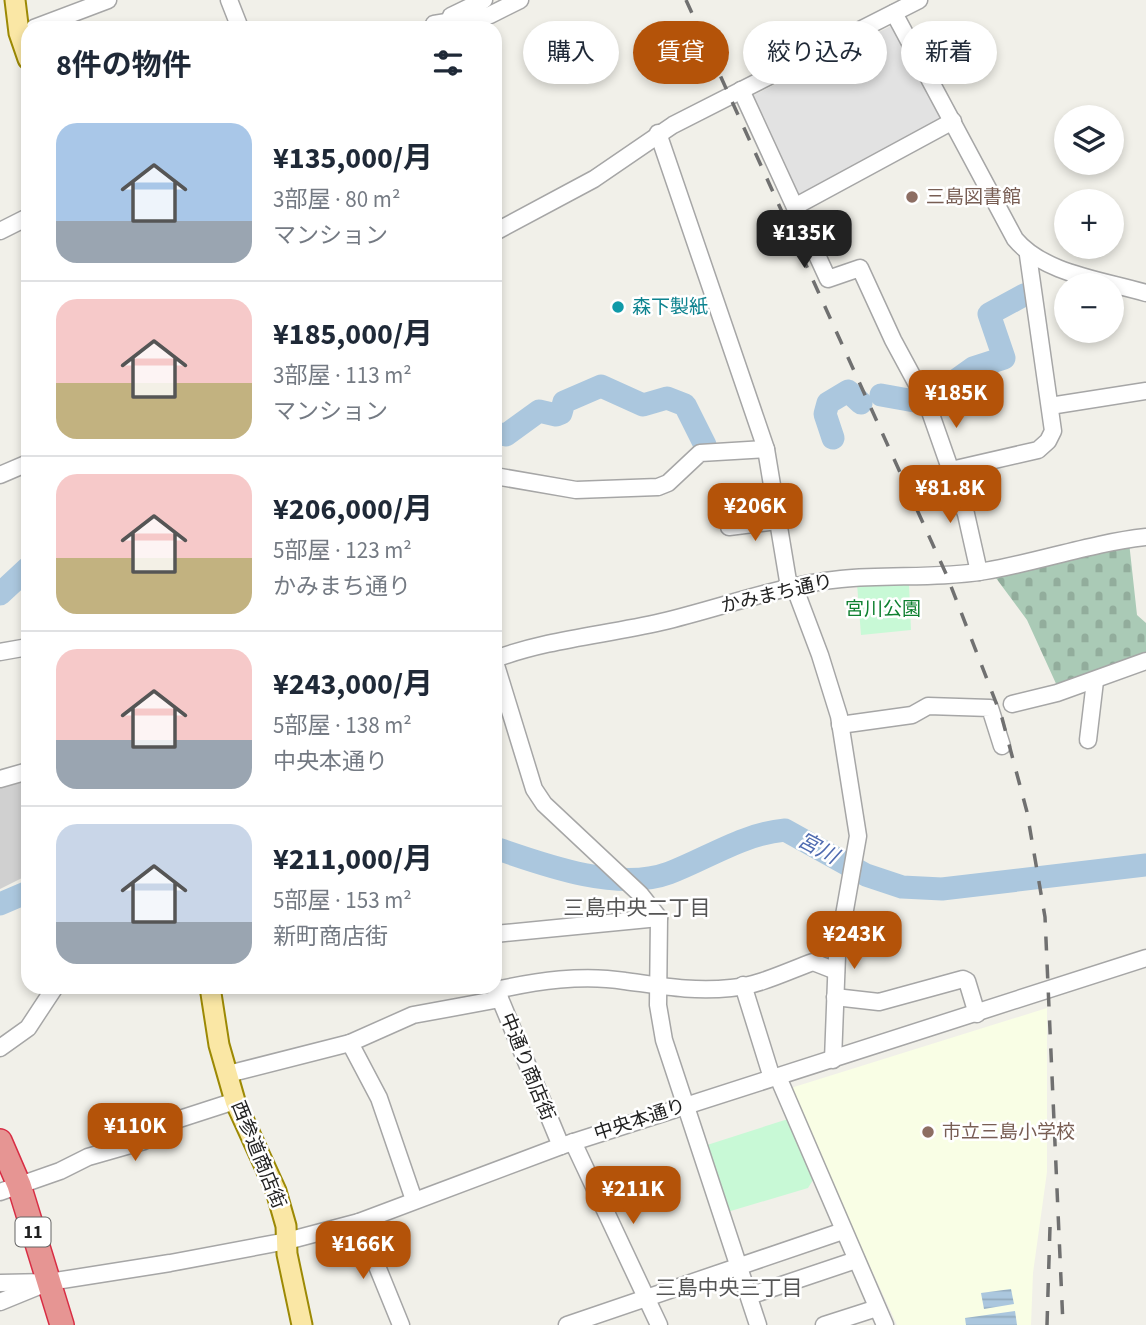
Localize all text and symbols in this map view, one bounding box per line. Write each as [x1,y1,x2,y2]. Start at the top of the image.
chip: 購入 [523,21,619,84]
chip: 賃貸 [633,21,729,84]
chip: 絞り込み [743,21,887,84]
chip: 新着 [901,21,997,84]
text: 8件の物件 [56,44,192,87]
icon: filters [429,44,467,82]
map controls [1054,105,1124,343]
button: layers [1054,105,1124,175]
text: ¥135,000/月 [273,137,433,180]
icon: home [112,151,196,235]
text: 3部屋 · 80 m² [273,183,400,216]
place label: 三島図書館 [926,184,1021,211]
marker: 三島図書館 [904,189,920,205]
button: + [1054,189,1124,259]
pin: ¥135K [755,210,853,270]
text: ¥135K [773,216,835,249]
text: マンション [273,219,388,252]
button: − [1054,273,1124,343]
place label: 森下製紙 [632,294,708,321]
marker: 森下製紙 [610,299,626,315]
text: ¥185,000/月 [273,313,433,356]
icon: home [112,327,196,411]
text: 3部屋 · 113 m² [273,359,412,392]
pin: ¥185K [907,370,1005,430]
text: ¥185K [925,376,987,409]
text: マンション [273,395,388,428]
pin: ¥81.8K [893,466,1007,525]
text: ¥81.8K [915,471,985,504]
pin: ¥206K [706,484,804,543]
text: ¥206,000/月 [273,488,433,531]
text: ¥206K [724,489,786,522]
icon: home [112,502,196,586]
text: 5部屋 · 123 m² [273,534,412,567]
street label: かみまち通り [718,568,836,620]
text: かみまち通り [273,570,411,603]
park label: 宮川公園 [845,596,921,623]
text: ¥243,000/月 [273,663,433,706]
icon: home [112,677,196,761]
text: 5部屋 · 138 m² [273,709,412,742]
text: 中央本通り [273,745,388,778]
water label: 宮川 [792,825,845,872]
text: ¥211,000/月 [273,838,433,881]
icon: home [112,852,196,936]
text: 5部屋 · 153 m² [273,884,412,917]
district label: 三島中央二丁目 [564,893,711,923]
pin: ¥243K [805,912,903,971]
text: ¥243K [823,917,885,950]
text: 新町商店街 [273,920,388,953]
street label: 中通り商店街 [493,1009,561,1125]
street label: 中央本通り [591,1092,689,1148]
street label: 西参道商店街 [224,1097,292,1213]
pin: ¥110K [86,1104,184,1163]
text: ¥110K [104,1109,166,1142]
place label: 市立三島小学校 [942,1119,1075,1146]
marker: 市立三島小学校 [920,1124,936,1140]
pin: ¥211K [584,1166,682,1226]
text: ¥211K [602,1172,664,1205]
road number: 11 [16,1218,50,1246]
pin: ¥166K [314,1222,412,1281]
text: ¥166K [332,1227,394,1260]
district label: 三島中央三丁目 [656,1273,803,1303]

